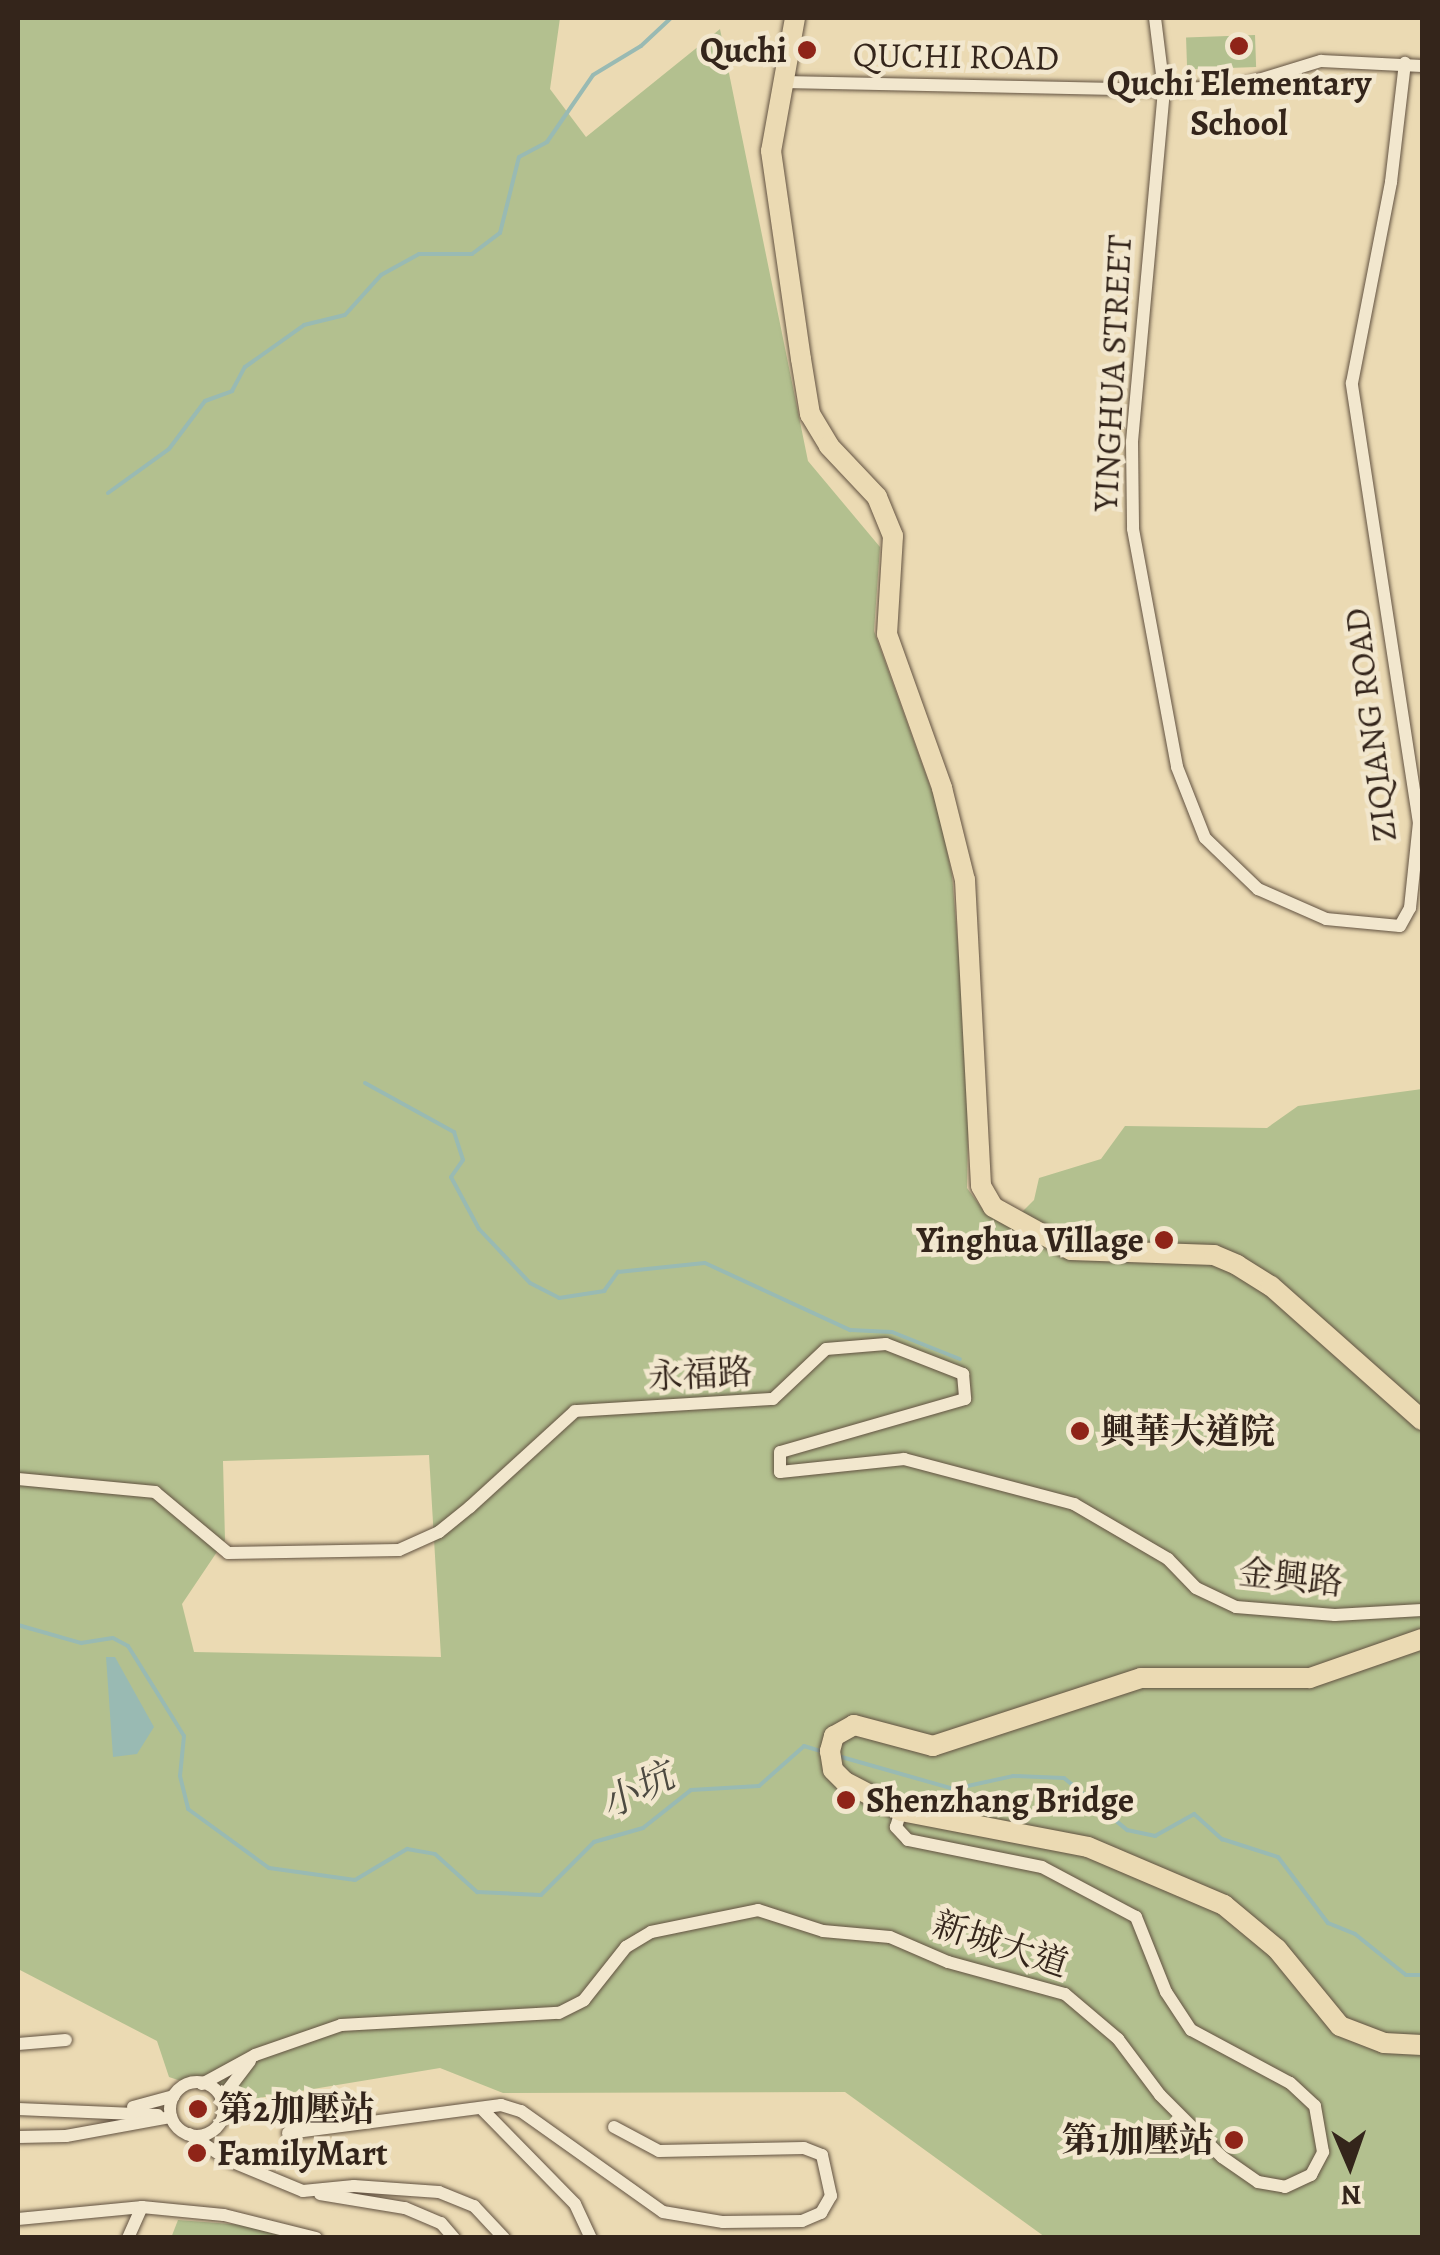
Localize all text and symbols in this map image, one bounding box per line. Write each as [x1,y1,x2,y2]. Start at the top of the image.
place label: Quchi [700,29,787,71]
street label: QUCHI ROAD [853,33,1059,79]
marker: Quchi Elementary School [1228,35,1250,57]
marker: Quchi [796,39,818,61]
place label: Quchi Elementary School [1107,62,1371,144]
street label: YINGHUA STREET [1084,234,1140,512]
street label: ZIQIANG ROAD [1335,606,1405,844]
place label: Yinghua Village [917,1219,1144,1261]
marker: Yinghua Village [1153,1229,1175,1251]
street label: 永福路 [646,1350,754,1398]
place label: 興華大道院 [1100,1410,1275,1452]
marker: 興華大道院 [1069,1420,1091,1442]
street label: 金興路 [1237,1551,1345,1603]
water label: 小坑 [593,1753,681,1829]
place label: Shenzhang Bridge [866,1779,1134,1821]
marker: Shenzhang Bridge [835,1789,857,1811]
street label: 新城大道 [928,1902,1074,1986]
place label: 第2加壓站 [218,2088,375,2130]
marker: 第2加壓站 [187,2098,209,2120]
north arrow [1300,2115,1400,2215]
place label: 第1加壓站 [1061,2119,1214,2161]
marker: 第1加壓站 [1223,2129,1245,2151]
place label: FamilyMart [217,2132,388,2174]
marker: FamilyMart [186,2142,208,2164]
text: N [1340,2176,1362,2214]

